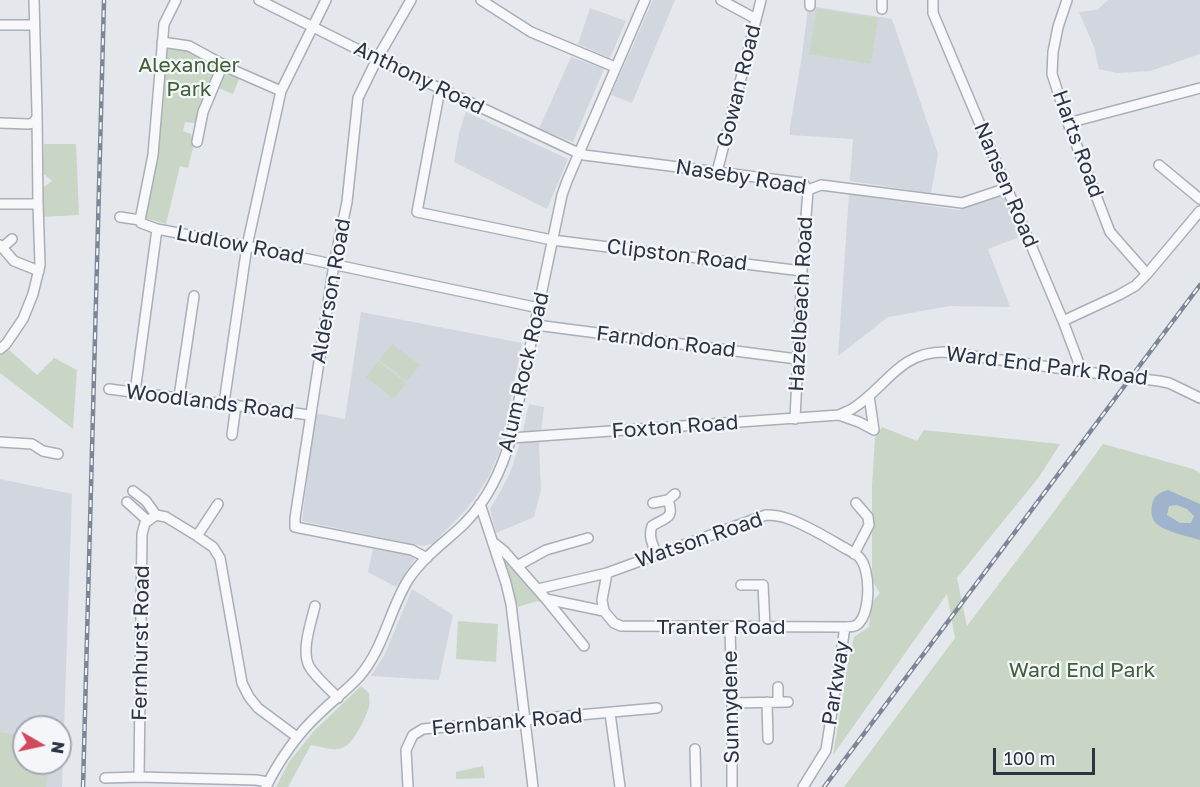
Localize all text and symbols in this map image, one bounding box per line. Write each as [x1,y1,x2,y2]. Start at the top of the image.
street label: Gowan Road [712,22,766,150]
street label: Anthony Road [350,36,488,120]
park label: Alexander Park [138,52,240,102]
street label: Harts Road [1047,87,1109,201]
street label: Nansen Road [968,119,1044,251]
street label: Naseby Road [674,154,808,200]
street label: Hazelbeach Road [784,216,818,392]
street label: Alderson Road [306,217,356,365]
street label: Ludlow Road [174,220,306,270]
street label: Clipston Road [605,234,749,276]
street label: Alum Rock Road [493,289,555,455]
street label: Farndon Road [595,321,737,363]
street label: Ward End Park Road [945,341,1149,391]
street label: Woodlands Road [124,379,296,425]
street label: Foxton Road [611,410,739,444]
street label: Watson Road [632,506,766,574]
street label: Fernhurst Road [127,565,155,721]
street label: Tranter Road [656,614,786,640]
street label: Parkway [817,639,855,727]
street label: Sunnydene [717,650,745,764]
park label: Ward End Park [1009,657,1155,683]
street label: Fernbank Road [430,703,584,741]
north arrow [12,715,72,775]
scale bar [996,736,1098,774]
text: N [47,740,69,755]
text: 100 m [1004,747,1055,769]

